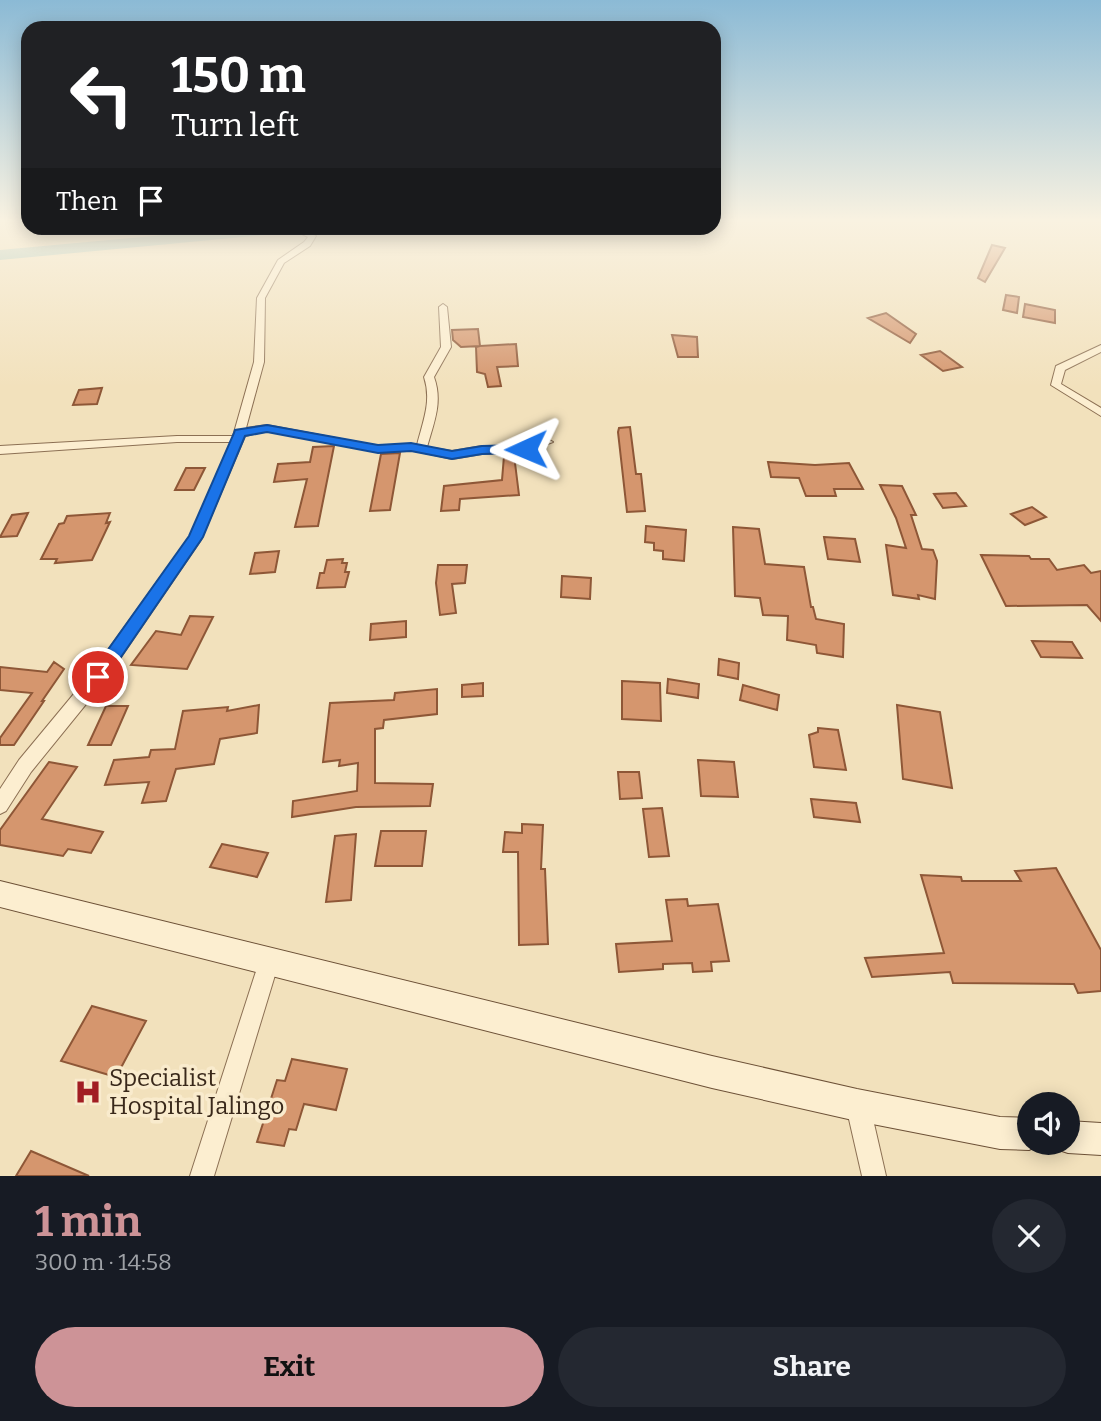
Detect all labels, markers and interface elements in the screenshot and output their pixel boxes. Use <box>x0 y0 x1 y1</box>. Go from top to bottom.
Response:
text: 150 m <box>171 46 306 105</box>
icon: left <box>56 49 147 140</box>
text: Turn left <box>171 106 299 144</box>
icon: arrive <box>132 182 170 220</box>
text: Then <box>56 186 118 217</box>
position arrow <box>489 412 563 486</box>
pin <box>68 647 128 707</box>
icon: arrive <box>79 658 117 696</box>
place label: Specialist Hospital Jalingo <box>109 1064 284 1120</box>
hospital icon: Specialist Hospital Jalingo <box>73 1077 103 1107</box>
map controls <box>1017 1092 1080 1155</box>
button: sound <box>1017 1092 1080 1155</box>
text: 1 min <box>35 1197 141 1247</box>
button: close <box>992 1199 1066 1273</box>
text: 300 m · 14:58 <box>35 1248 172 1276</box>
button: Exit <box>35 1327 544 1407</box>
button: Share <box>558 1327 1066 1407</box>

